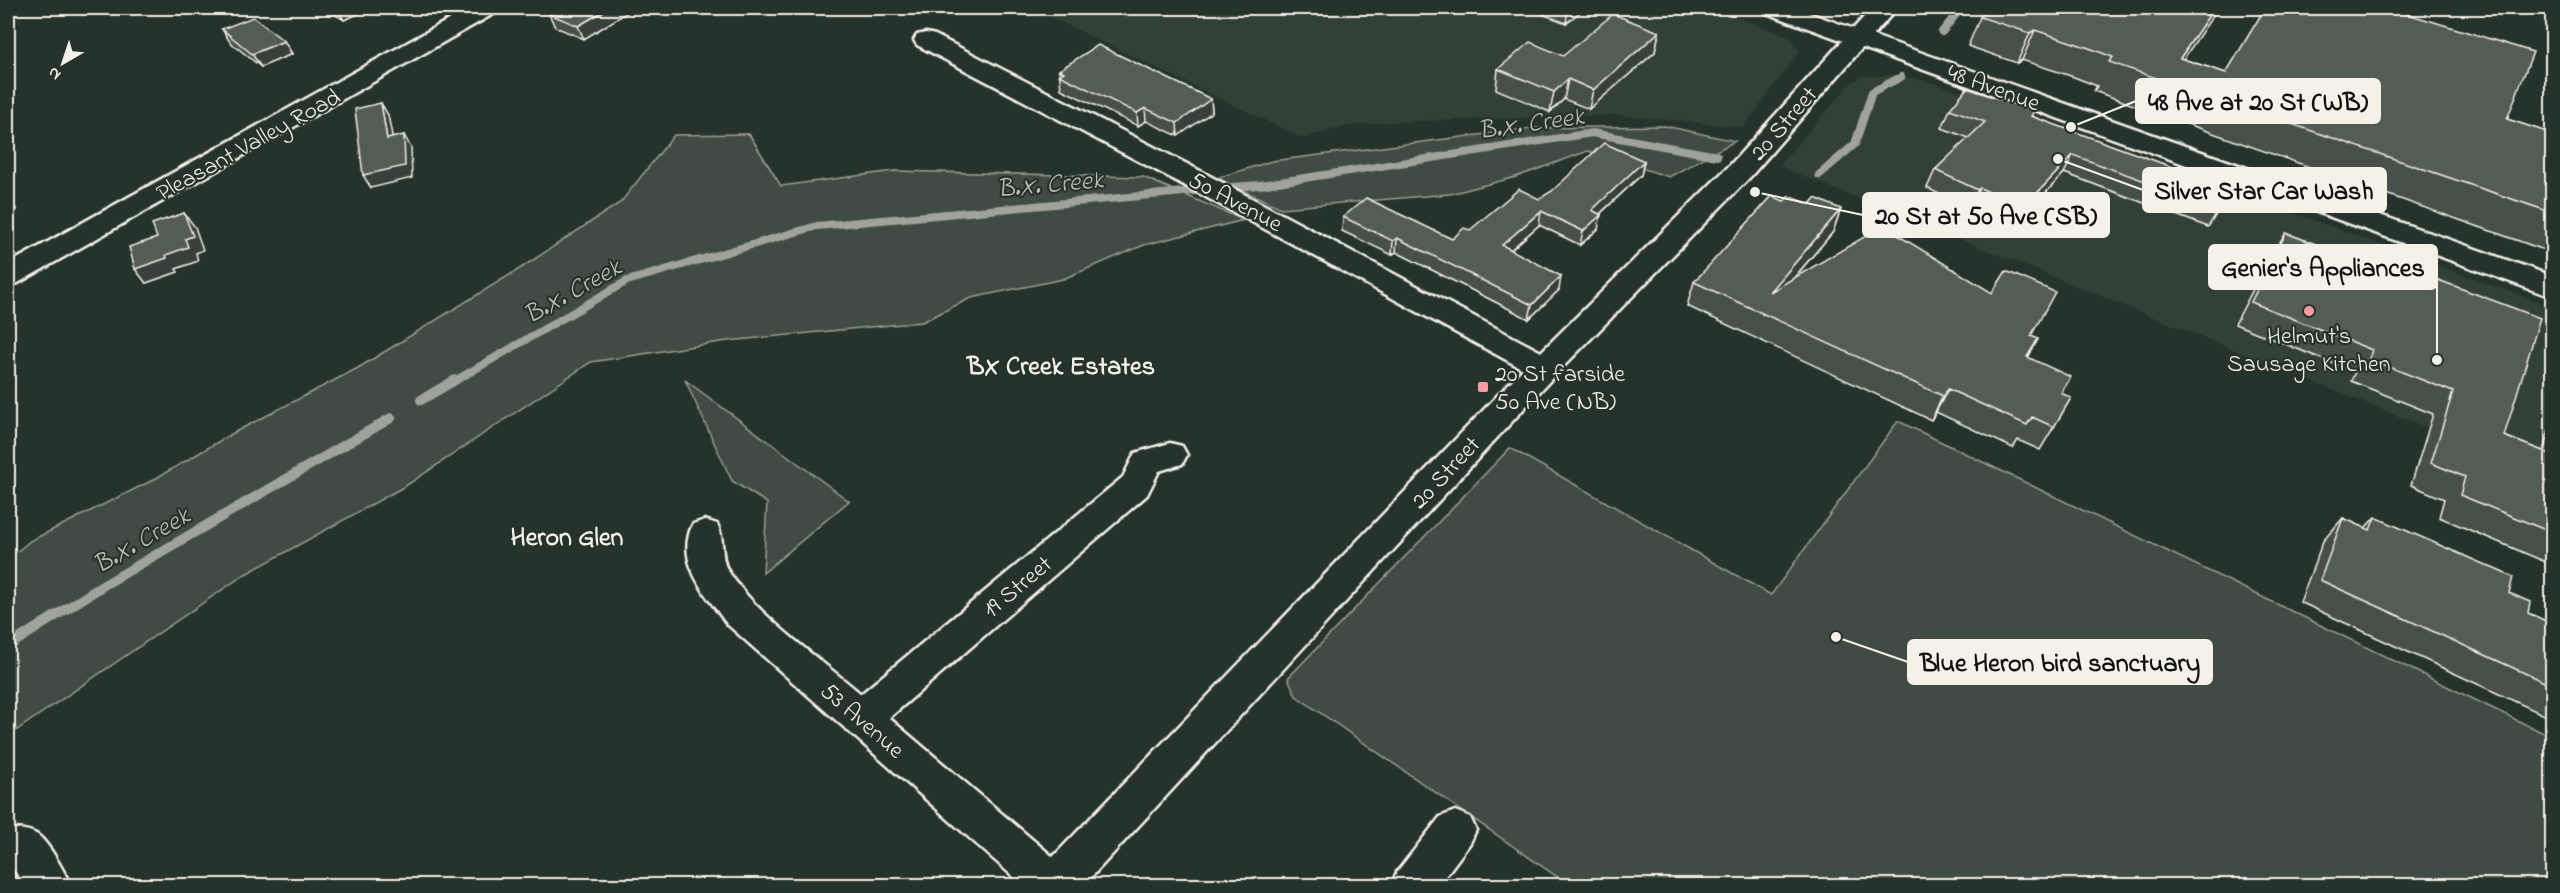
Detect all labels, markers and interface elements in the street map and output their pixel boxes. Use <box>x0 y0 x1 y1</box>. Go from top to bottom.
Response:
north arrow <box>33 33 93 93</box>
street label: 48 Avenue <box>1942 56 2045 122</box>
text: N <box>43 60 67 86</box>
callout: 48 Ave at 20 St (WB) <box>2136 79 2380 123</box>
street label: 20 Street <box>1743 80 1827 170</box>
street label: Pleasant Valley Road <box>151 81 349 212</box>
text: 48 Ave at 20 St (WB) <box>2148 85 2368 123</box>
water label: B.X. Creek <box>1476 99 1588 151</box>
water label: B.X. Creek <box>996 162 1107 210</box>
street label: 50 Avenue <box>1182 164 1288 243</box>
callout: Silver Star Car Wash <box>2143 168 2386 212</box>
text: Silver Star Car Wash <box>2154 174 2374 212</box>
callout: 20 St at 50 Ave (SB) <box>1863 193 2109 237</box>
text: 20 St at 50 Ave (SB) <box>1874 199 2098 237</box>
callout: Genier's Appliances <box>2209 245 2437 289</box>
water label: B.X. Creek <box>518 249 631 335</box>
text: Genier's Appliances <box>2221 251 2425 289</box>
marker: Helmut's Sausage Kitchen <box>2302 304 2316 318</box>
place label: Helmut's Sausage Kitchen <box>2227 320 2391 383</box>
district label: BX Creek Estates <box>966 349 1155 387</box>
place label: 20 St farside 50 Ave (NB) <box>1495 358 1625 421</box>
marker: 20 St farside 50 Ave (NB) <box>1476 380 1490 394</box>
street label: 20 Street <box>1404 429 1490 518</box>
water label: B.X. Creek <box>87 498 200 585</box>
district label: Heron Glen <box>511 520 624 558</box>
street label: 19 Street <box>976 548 1061 627</box>
callout: Blue Heron bird sanctuary <box>1908 640 2212 684</box>
text: Blue Heron bird sanctuary <box>1919 646 2200 684</box>
street label: 53 Avenue <box>812 675 911 769</box>

